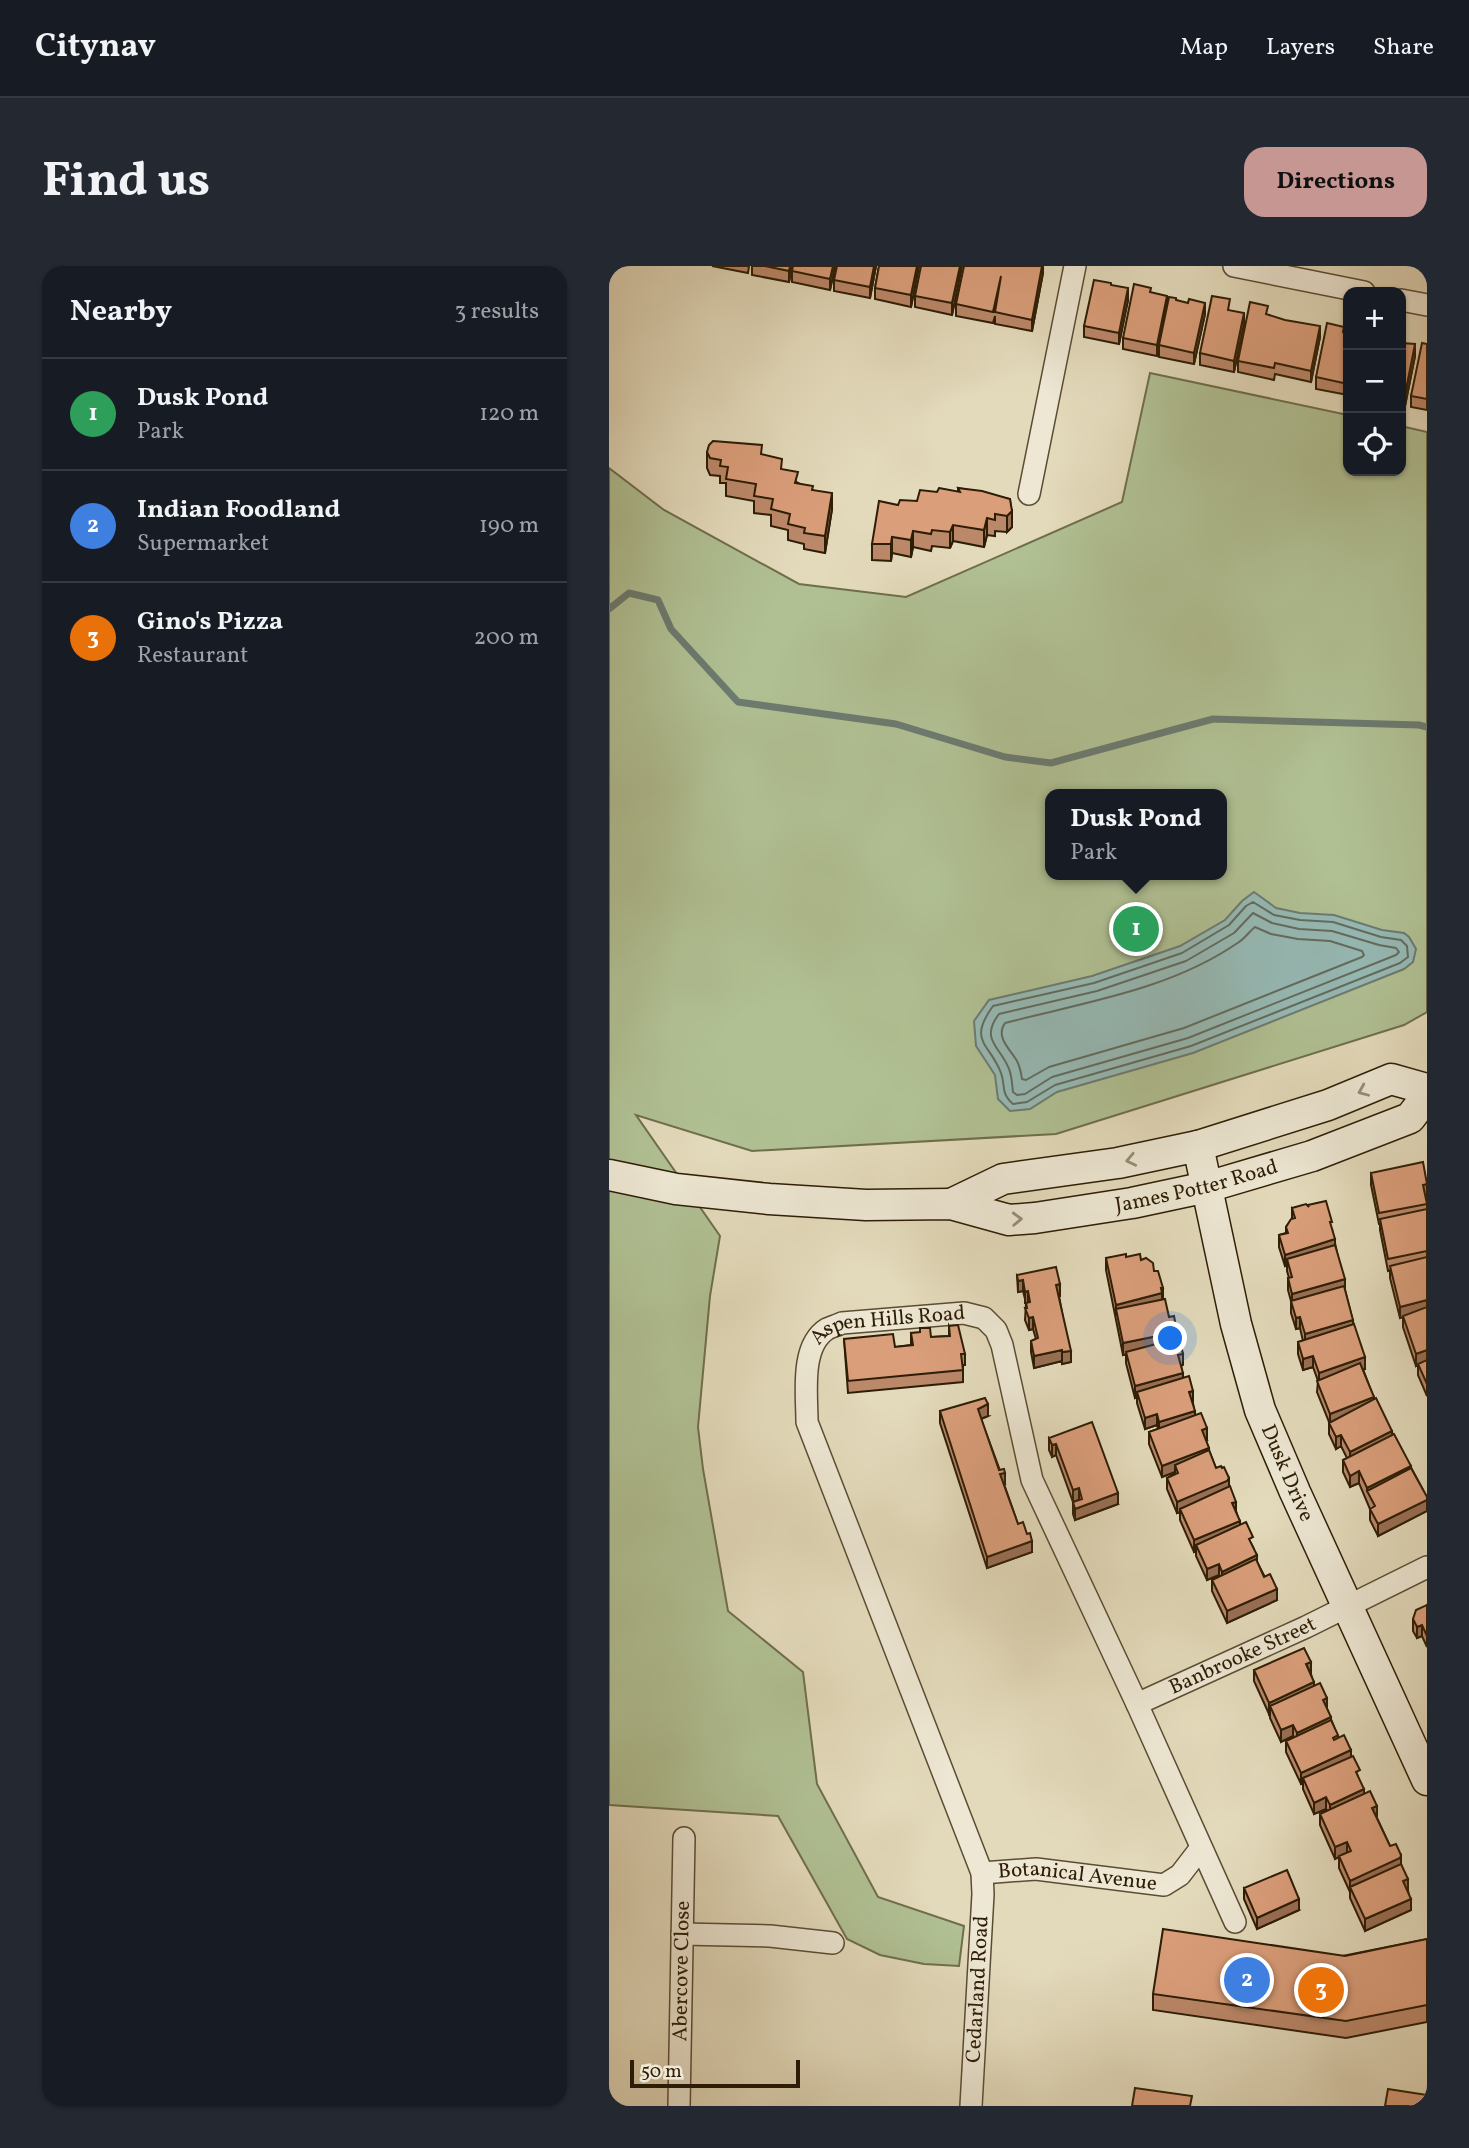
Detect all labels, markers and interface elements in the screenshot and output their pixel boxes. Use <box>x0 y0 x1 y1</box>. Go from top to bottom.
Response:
text: Citynav <box>35 25 156 71</box>
text: Map <box>1180 31 1228 65</box>
text: Layers <box>1266 31 1335 65</box>
text: Share <box>1373 31 1434 65</box>
button: Directions <box>1244 147 1427 217</box>
text: Find us <box>42 148 210 217</box>
map controls <box>1343 287 1406 476</box>
button: + <box>1343 287 1406 350</box>
text: Nearby <box>70 291 172 333</box>
text: 3 results <box>454 296 539 328</box>
button: − <box>1343 350 1406 413</box>
text: Dusk Pond <box>137 380 268 416</box>
text: 1 <box>88 398 98 430</box>
text: 120 m <box>479 398 539 430</box>
button: locate <box>1343 413 1406 476</box>
text: Park <box>137 416 184 448</box>
text: Indian Foodland <box>137 492 340 528</box>
text: 2 <box>87 510 99 542</box>
text: 190 m <box>479 510 539 542</box>
text: Supermarket <box>137 528 269 560</box>
text: Gino's Pizza <box>137 604 283 640</box>
text: 3 <box>87 622 99 654</box>
text: 200 m <box>474 622 539 654</box>
text: Restaurant <box>137 640 248 672</box>
popup <box>1045 789 1227 880</box>
text: Dusk Pond <box>1070 801 1202 837</box>
text: Park <box>1070 837 1117 869</box>
pin: 1 <box>1113 903 1159 955</box>
one-way arrow <box>1358 1083 1370 1097</box>
street label: James Potter Road <box>1113 1152 1281 1220</box>
one-way arrow <box>1125 1152 1137 1167</box>
one-way arrow <box>1011 1211 1022 1226</box>
street label: Aspen Hills Road <box>803 1298 966 1351</box>
your location <box>1153 1321 1187 1355</box>
street label: Dusk Drive <box>1253 1420 1321 1526</box>
street label: Banbrooke Street <box>1164 1610 1321 1702</box>
street label: Botanical Avenue <box>997 1854 1159 1899</box>
street label: Abercove Close <box>666 1900 697 2042</box>
street label: Cedarland Road <box>959 1915 996 2064</box>
pin: 2 <box>1224 1954 1270 2006</box>
pin: 3 <box>1298 1964 1344 2016</box>
scale bar <box>630 2057 800 2089</box>
text: 50 m <box>641 2059 682 2085</box>

